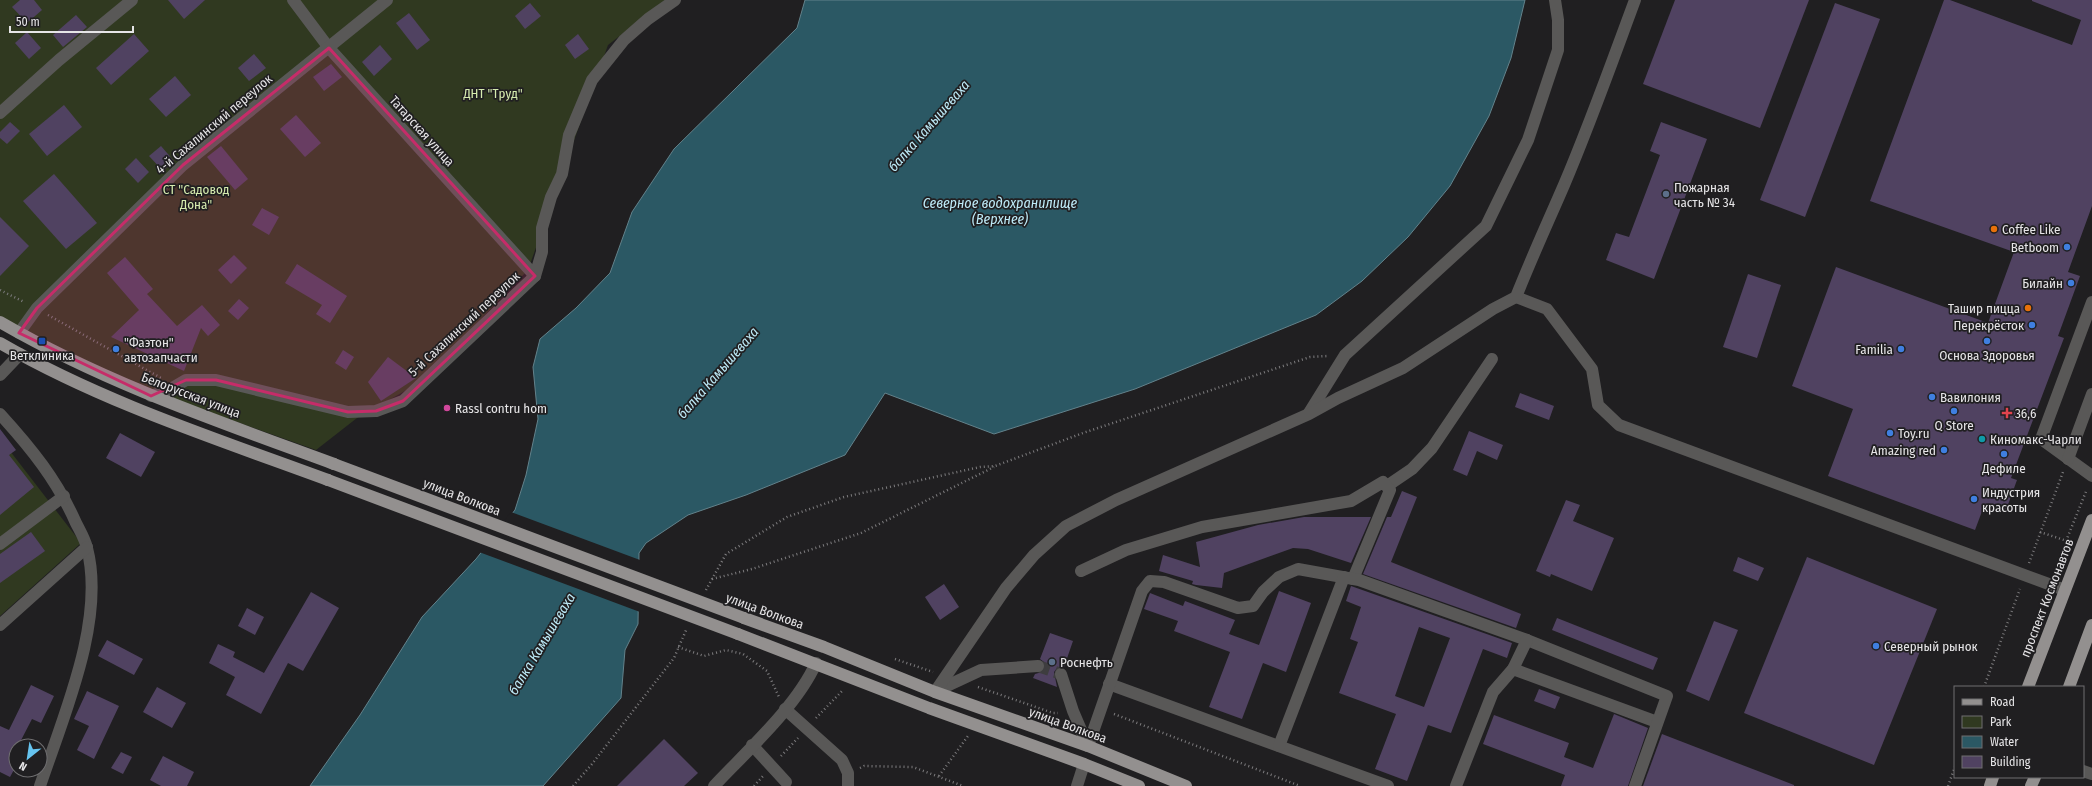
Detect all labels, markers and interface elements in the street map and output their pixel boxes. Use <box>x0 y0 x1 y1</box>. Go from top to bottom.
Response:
scale bar <box>10 8 133 34</box>
text: 50 m <box>16 15 40 29</box>
street label: 4-й Сахалинский переулок <box>153 71 275 177</box>
water label: балка Камышеваха <box>885 77 973 175</box>
park label: ДНТ "Труд" <box>462 86 523 101</box>
street label: Татарская улица <box>386 93 458 169</box>
place label: Пожарная часть № 34 <box>1674 180 1735 210</box>
park label: СТ "Садовод Дона" <box>163 182 230 212</box>
marker: Пожарная часть № 34 <box>1661 189 1671 199</box>
water label: Северное водохранилище (Верхнее) <box>923 195 1078 228</box>
place label: Coffee Like <box>2002 222 2060 237</box>
marker: Coffee Like <box>1989 224 1999 234</box>
place label: Betboom <box>2011 240 2059 255</box>
marker: Betboom <box>2062 242 2072 252</box>
street label: 5-й Сахалинский переулок <box>405 269 523 379</box>
place label: Билайн <box>2022 276 2063 291</box>
marker: Билайн <box>2066 278 2076 288</box>
place label: Ташир пицца <box>1948 301 2020 316</box>
marker: Ташир пицца <box>2023 303 2033 313</box>
place label: Перекрёсток <box>1954 318 2024 333</box>
marker: Перекрёсток <box>2027 320 2037 330</box>
water label: балка Камышеваха <box>674 324 762 422</box>
place label: "Фаэтон" автозапчасти <box>124 335 198 365</box>
marker: Ветклиника <box>37 336 47 346</box>
marker: Основа Здоровья <box>1982 336 1992 346</box>
place label: Familia <box>1855 342 1893 357</box>
marker: "Фаэтон" автозапчасти <box>111 344 121 354</box>
marker: Familia <box>1896 344 1906 354</box>
place label: Ветклиника <box>10 348 74 363</box>
place label: Основа Здоровья <box>1939 348 2035 363</box>
street label: Белорусская улица <box>140 369 242 421</box>
place label: Вавилония <box>1940 390 2001 405</box>
marker: Вавилония <box>1927 392 1937 402</box>
place label: Rassl contru hom <box>455 401 547 416</box>
marker: Rassl contru hom <box>442 403 452 413</box>
marker: Q Store <box>1949 406 1959 416</box>
place label: 36,6 <box>2015 406 2036 421</box>
marker: 36,6 <box>2002 408 2012 418</box>
place label: Q Store <box>1934 418 1974 433</box>
place label: Toy.ru <box>1898 426 1929 441</box>
marker: Toy.ru <box>1885 428 1895 438</box>
place label: Киномакс-Чарли <box>1990 432 2082 447</box>
marker: Киномакс-Чарли <box>1977 434 1987 444</box>
place label: Amazing red <box>1871 443 1936 458</box>
marker: Amazing red <box>1939 445 1949 455</box>
marker: Дефиле <box>1999 449 2009 459</box>
place label: Дефиле <box>1981 461 2026 476</box>
street label: улица Волкова <box>421 475 503 519</box>
place label: Индустрия красоты <box>1982 485 2040 515</box>
marker: Индустрия красоты <box>1969 494 1979 504</box>
street label: проспект Космонавтов <box>2017 537 2077 659</box>
water label: балка Камышеваха <box>505 590 579 698</box>
street label: улица Волкова <box>724 590 806 632</box>
place label: Северный рынок <box>1884 639 1978 654</box>
marker: Северный рынок <box>1871 641 1881 651</box>
place label: Роснефть <box>1060 655 1113 670</box>
marker: Роснефть <box>1047 657 1057 667</box>
legend <box>1954 686 2084 778</box>
text: Road <box>1990 695 2015 709</box>
street label: улица Волкова <box>1027 704 1109 746</box>
text: Park <box>1990 715 2012 729</box>
text: Water <box>1990 735 2019 749</box>
north arrow <box>8 738 48 778</box>
text: Building <box>1990 755 2031 769</box>
text: N <box>17 759 29 774</box>

